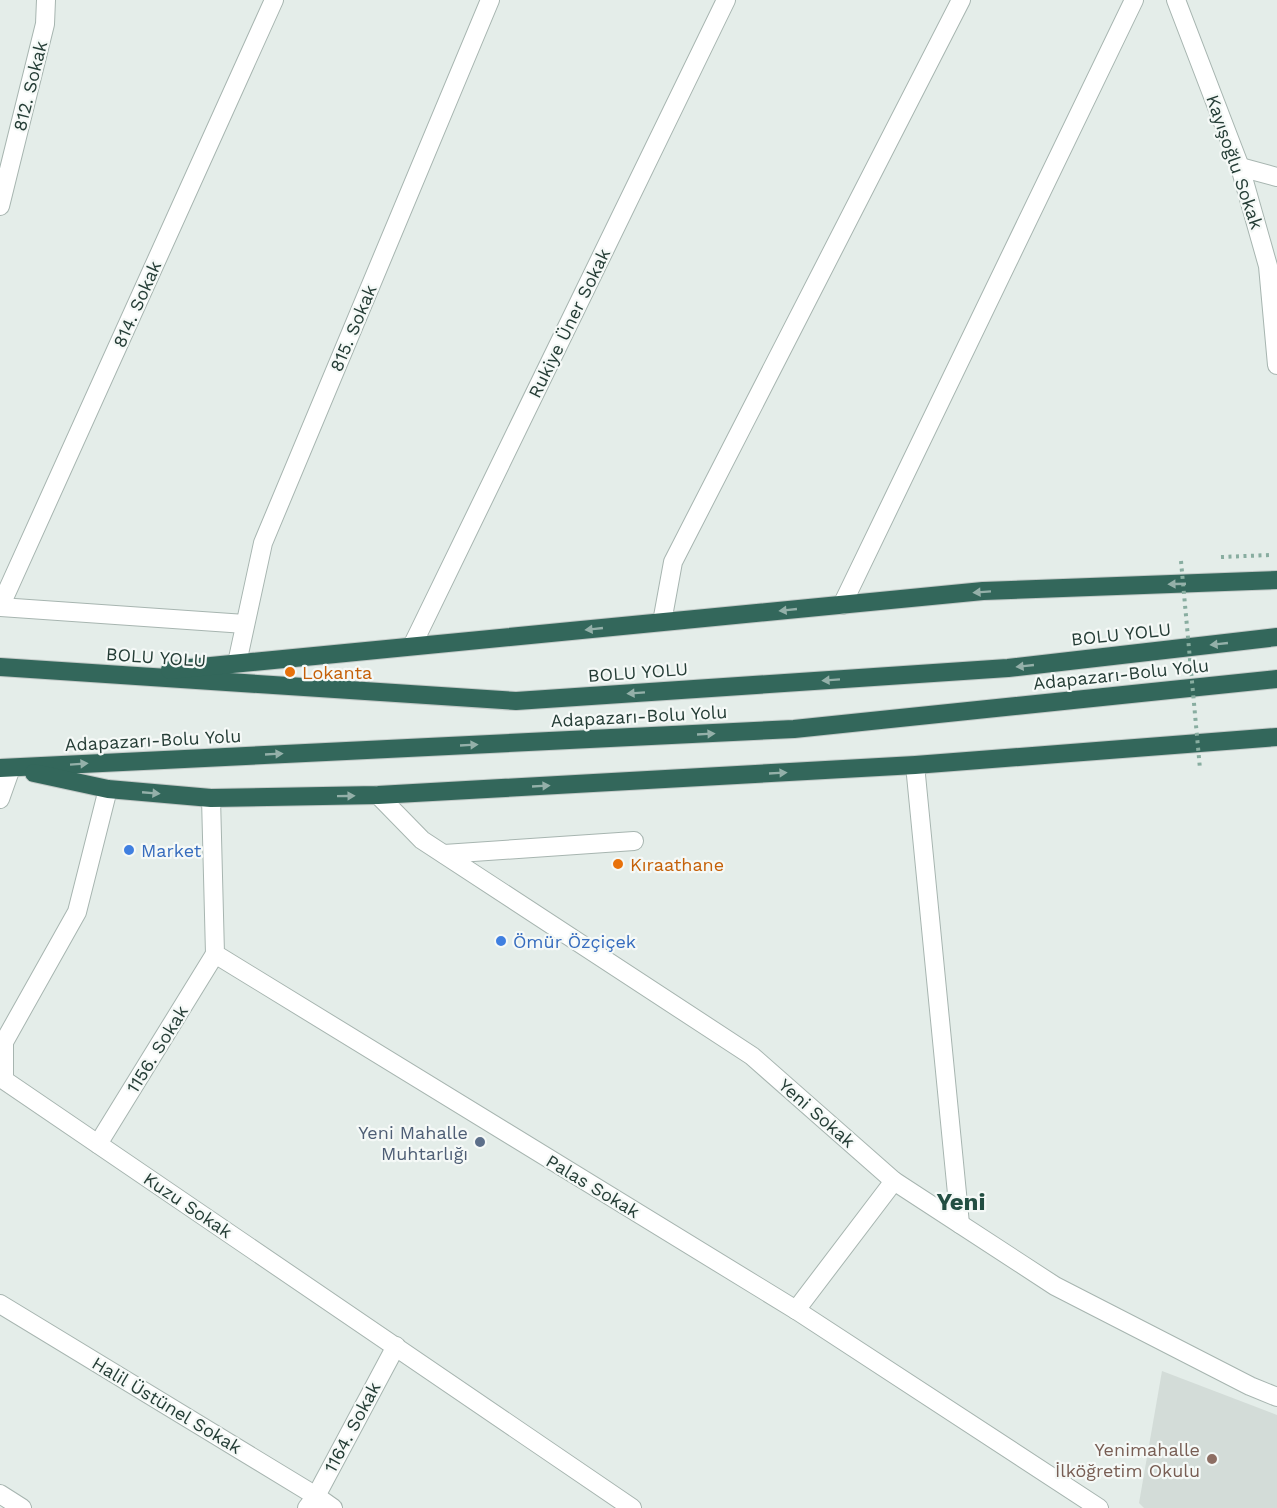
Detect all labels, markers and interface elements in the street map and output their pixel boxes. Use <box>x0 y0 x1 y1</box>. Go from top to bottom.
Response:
street label: 812. Sokak <box>9 39 51 133</box>
street label: Kayışoğlu Sokak <box>1202 92 1268 232</box>
street label: Rukiye Üner Sokak <box>524 245 614 401</box>
street label: 814. Sokak <box>109 257 165 351</box>
street label: 815. Sokak <box>325 281 381 375</box>
one-way arrow <box>1167 579 1186 588</box>
one-way arrow <box>972 587 991 596</box>
one-way arrow <box>778 605 797 615</box>
street label: BOLU YOLU <box>1070 618 1172 650</box>
one-way arrow <box>584 624 603 634</box>
one-way arrow <box>1209 639 1228 649</box>
street label: BOLU YOLU <box>105 643 207 671</box>
street label: Adapazarı-Bolu Yolu <box>1032 654 1210 694</box>
street label: BOLU YOLU <box>587 658 689 686</box>
one-way arrow <box>1016 661 1035 671</box>
place label: Lokanta <box>302 662 372 683</box>
marker: Lokanta <box>283 665 297 679</box>
one-way arrow <box>821 675 840 685</box>
one-way arrow <box>627 688 646 698</box>
street label: Adapazarı-Bolu Yolu <box>550 701 728 731</box>
street label: Adapazarı-Bolu Yolu <box>64 725 242 755</box>
one-way arrow <box>696 729 715 738</box>
one-way arrow <box>459 741 478 750</box>
one-way arrow <box>265 750 284 759</box>
one-way arrow <box>70 760 89 769</box>
one-way arrow <box>768 768 787 777</box>
one-way arrow <box>531 781 550 791</box>
one-way arrow <box>142 788 161 798</box>
one-way arrow <box>337 791 356 801</box>
place label: Market <box>141 840 202 861</box>
marker: Market <box>122 843 136 857</box>
place label: Kıraathane <box>630 854 724 875</box>
marker: Kıraathane <box>611 857 625 871</box>
place label: Ömür Özçiçek <box>513 931 636 952</box>
marker: Ömür Özçiçek <box>494 934 508 948</box>
street label: 1156. Sokak <box>122 1001 192 1097</box>
street label: Yeni Sokak <box>775 1074 859 1152</box>
place label: Yeni Mahalle Muhtarlığı <box>358 1122 468 1164</box>
marker: Yeni Mahalle Muhtarlığı <box>473 1135 487 1149</box>
street label: Palas Sokak <box>542 1150 644 1222</box>
street label: Kuzu Sokak <box>140 1168 236 1242</box>
district label: Yeni <box>937 1188 985 1216</box>
street label: Halil Üstünel Sokak <box>88 1352 246 1458</box>
street label: 1164. Sokak <box>319 1378 385 1476</box>
place label: Yenimahalle İlköğretim Okulu <box>1055 1439 1200 1481</box>
marker: Yenimahalle İlköğretim Okulu <box>1205 1452 1219 1466</box>

